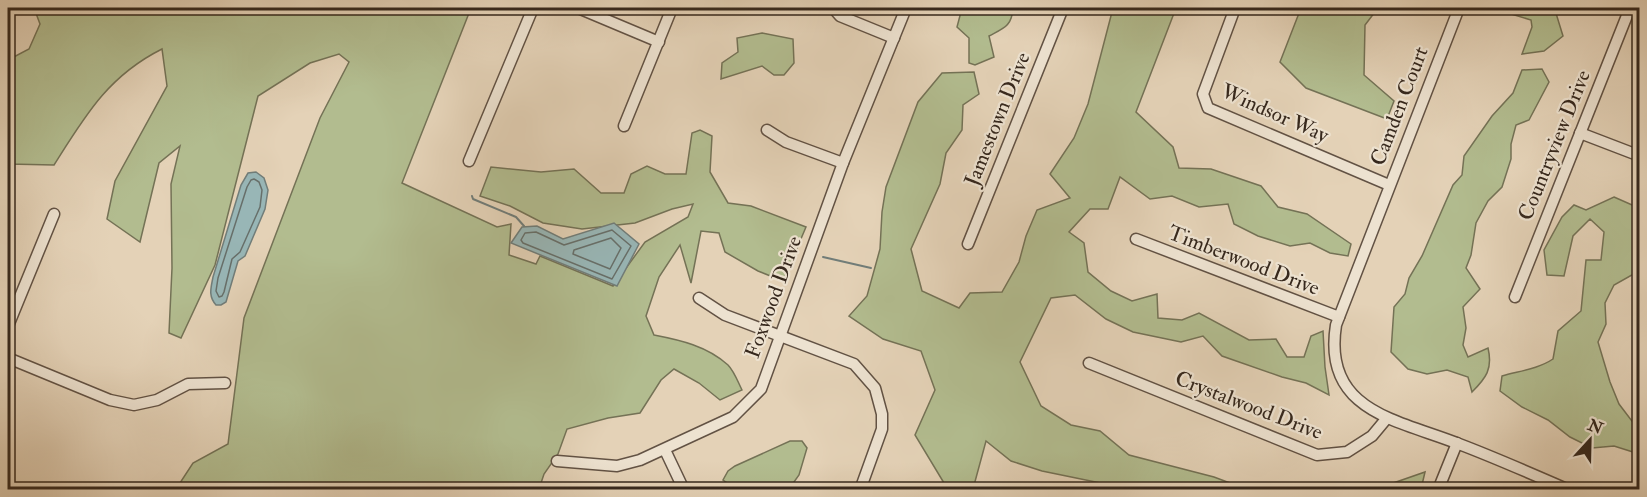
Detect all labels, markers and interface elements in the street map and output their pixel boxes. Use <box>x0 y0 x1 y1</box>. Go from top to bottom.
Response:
street label: Camden Court <box>1364 43 1435 170</box>
street label: Jamestown Drive <box>958 48 1037 191</box>
street label: Countryview Drive <box>1512 66 1597 224</box>
street label: Windsor Way <box>1216 77 1333 149</box>
street label: Timberwood Drive <box>1164 219 1324 302</box>
street label: Foxwood Drive <box>739 232 808 362</box>
street label: Crystalwood Drive <box>1171 365 1327 446</box>
north arrow <box>1560 410 1620 470</box>
text: N <box>1584 415 1606 439</box>

